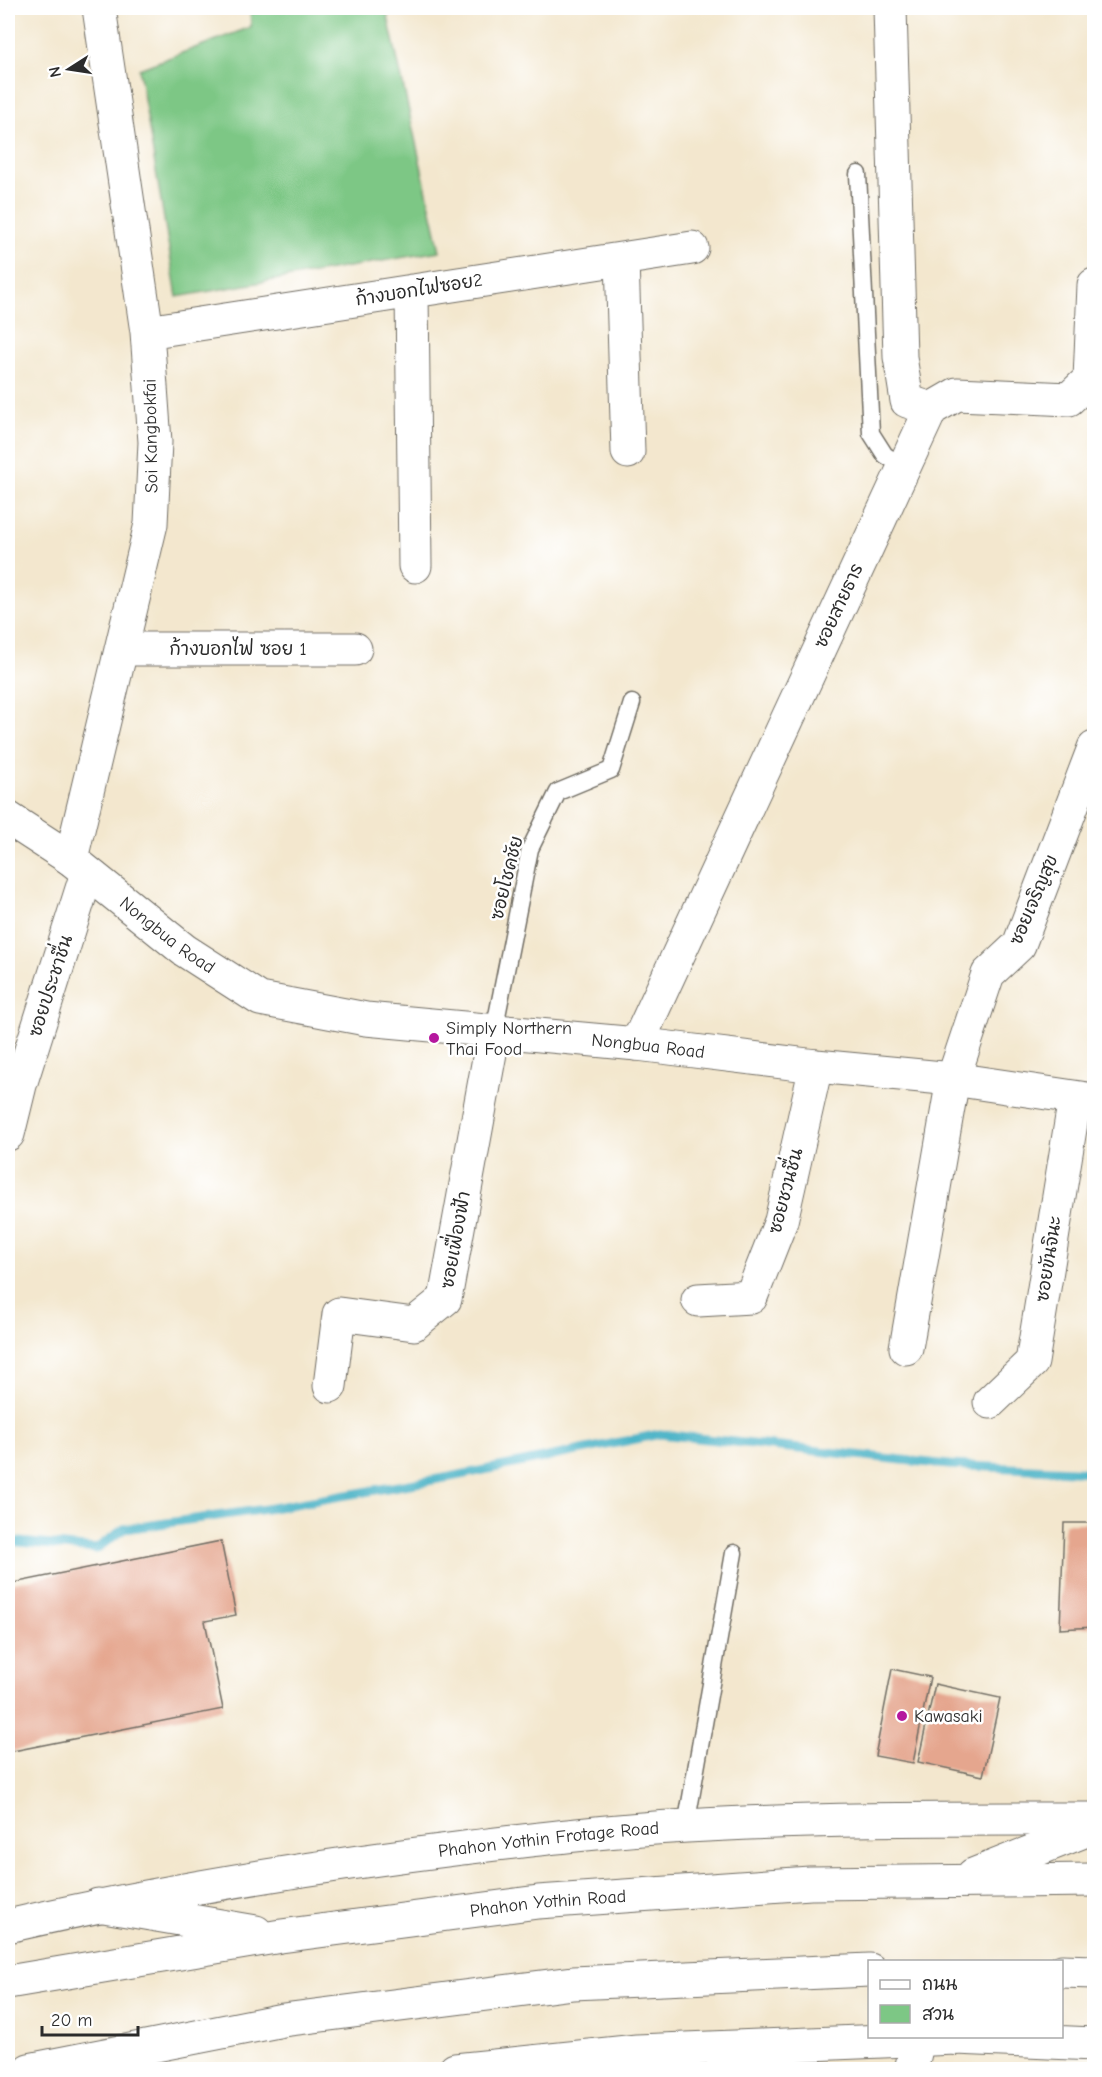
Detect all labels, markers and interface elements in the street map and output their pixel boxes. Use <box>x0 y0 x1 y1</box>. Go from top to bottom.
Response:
north arrow <box>39 39 99 99</box>
text: N <box>45 65 65 79</box>
street label: ก้างบอกไฟซอย2 <box>354 267 484 310</box>
street label: Soi Kangbokfai <box>140 379 162 493</box>
street label: ซอยสายธาร <box>810 560 868 652</box>
street label: ก้างบอกไฟ ซอย 1 <box>169 636 307 660</box>
street label: ซอยโชคชัย <box>484 833 528 922</box>
street label: ซอยเจริญสุข <box>1005 851 1065 949</box>
street label: Nongbua Road <box>116 892 219 978</box>
street label: ซอยประชาชื่น <box>17 930 77 1039</box>
place label: Simply Northern Thai Food <box>446 1018 572 1060</box>
street label: Nongbua Road <box>591 1029 706 1063</box>
marker: Simply Northern Thai Food <box>427 1031 441 1045</box>
street label: ซอยชวนชื่น <box>757 1144 808 1236</box>
street label: ซอยเฟื่องฟ้า <box>429 1188 475 1290</box>
street label: ซอยขันจินะ <box>1031 1214 1066 1303</box>
place label: Kawasaki <box>914 1706 983 1727</box>
marker: Kawasaki <box>895 1709 909 1723</box>
street label: Phahon Yothin Frotage Road <box>437 1817 660 1862</box>
street label: Phahon Yothin Road <box>469 1885 627 1921</box>
legend <box>868 1960 1063 2038</box>
text: ถนน <box>922 1974 957 1995</box>
scale bar <box>42 1999 138 2037</box>
text: สวน <box>922 2004 954 2025</box>
text: 20 m <box>51 2010 92 2031</box>

